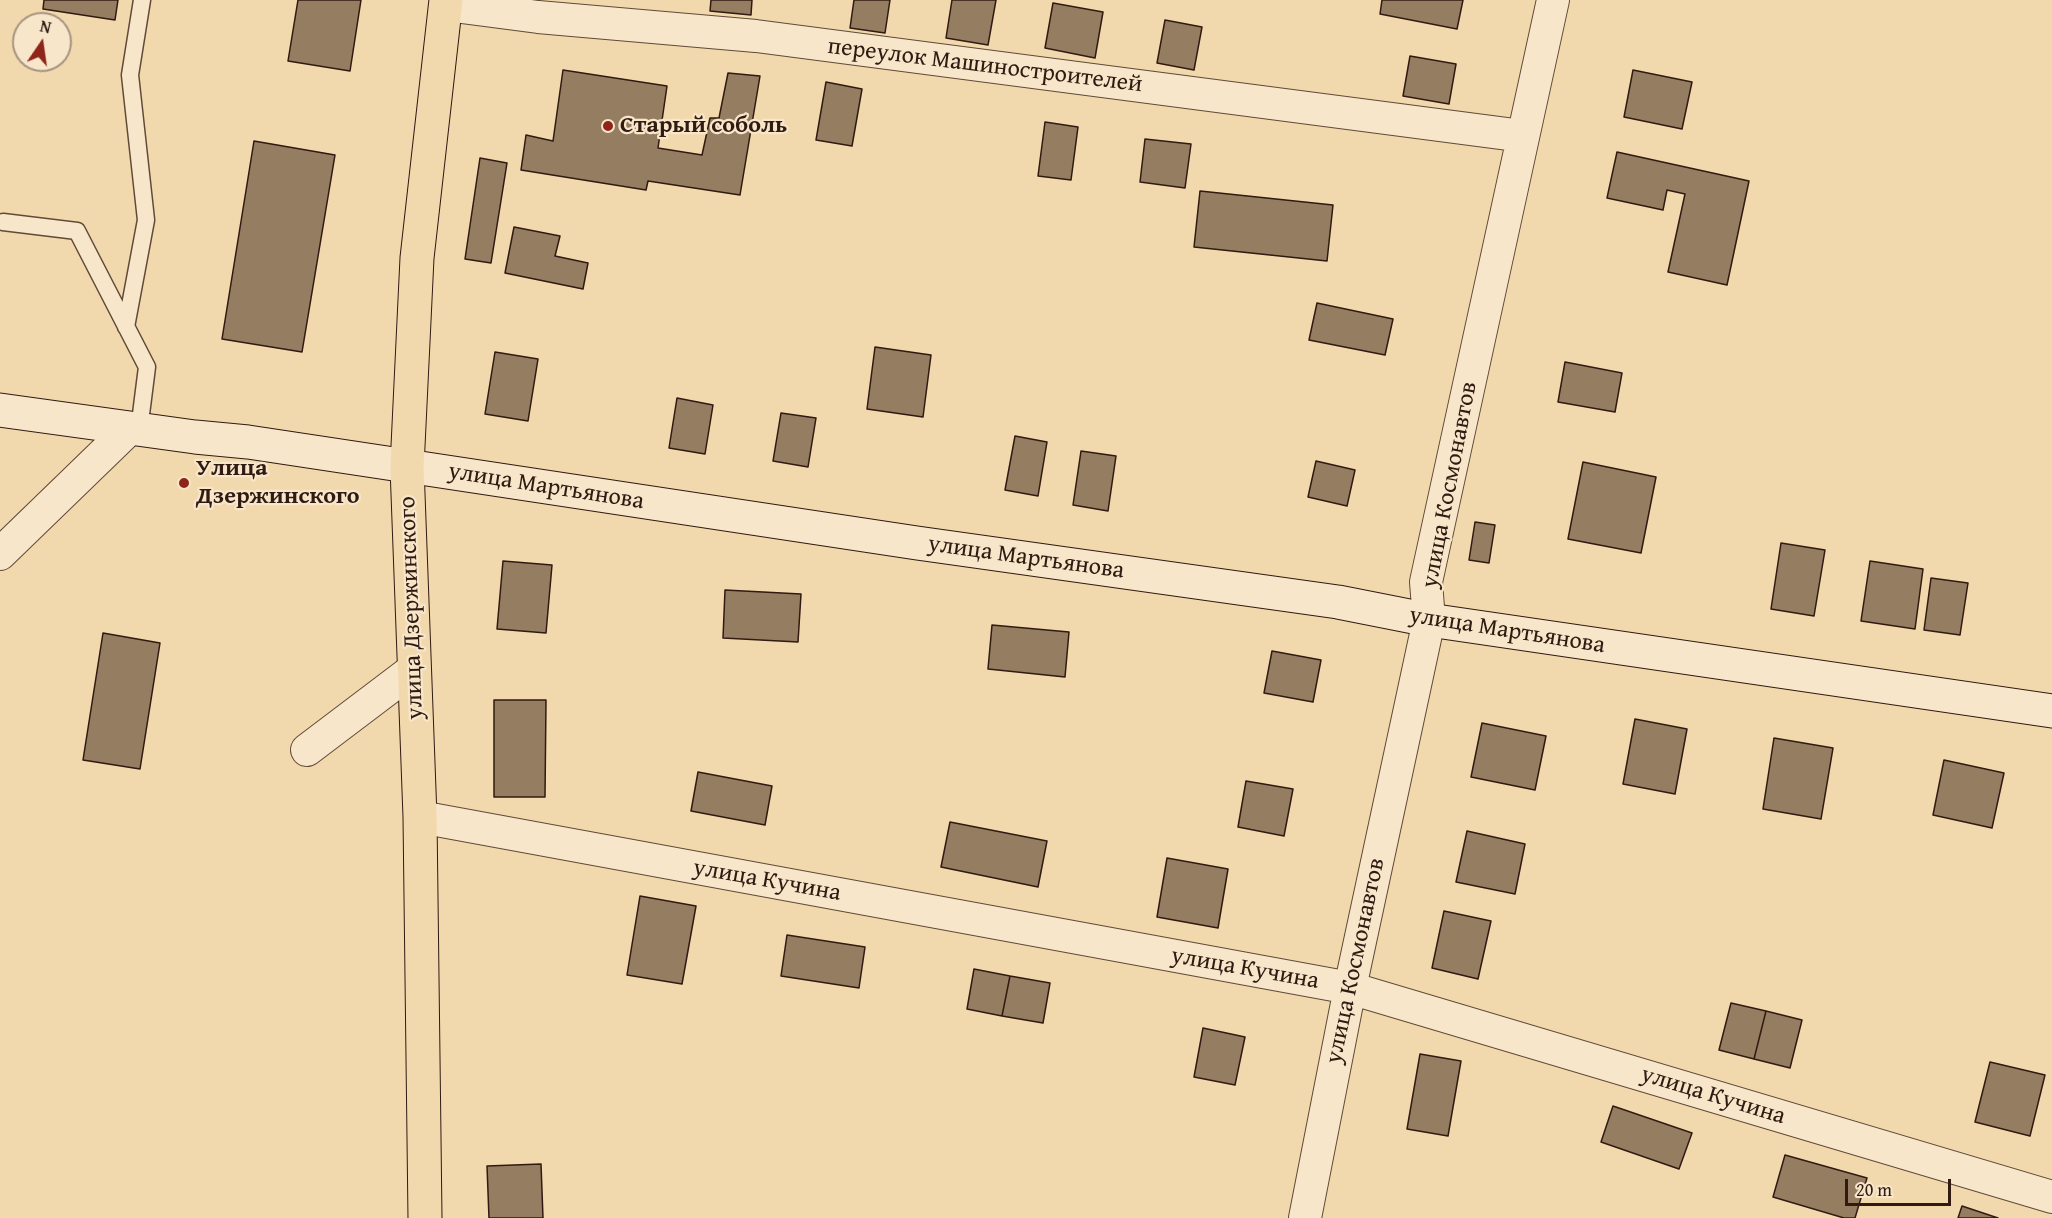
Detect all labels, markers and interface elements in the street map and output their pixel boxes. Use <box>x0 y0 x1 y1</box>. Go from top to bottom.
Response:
north arrow <box>12 12 72 72</box>
text: N <box>38 14 54 39</box>
street label: переулок Машиностроителей <box>826 32 1144 100</box>
place label: Старый соболь <box>620 112 787 140</box>
marker: Старый соболь <box>601 119 615 133</box>
street label: улица Космонавтов <box>1416 379 1484 591</box>
place label: Улица Дзержинского <box>196 455 360 511</box>
street label: улица Мартьянова <box>446 457 646 517</box>
marker: Улица Дзержинского <box>177 476 191 490</box>
street label: улица Дзержинского <box>394 496 430 720</box>
street label: улица Мартьянова <box>926 530 1126 586</box>
street label: улица Мартьянова <box>1407 601 1607 661</box>
street label: улица Кучина <box>691 854 843 908</box>
street label: улица Космонавтов <box>1320 855 1392 1067</box>
street label: улица Кучина <box>1169 942 1321 996</box>
street label: улица Кучина <box>1637 1060 1789 1132</box>
scale bar <box>1848 1167 1954 1205</box>
text: 20 m <box>1856 1176 1892 1203</box>

